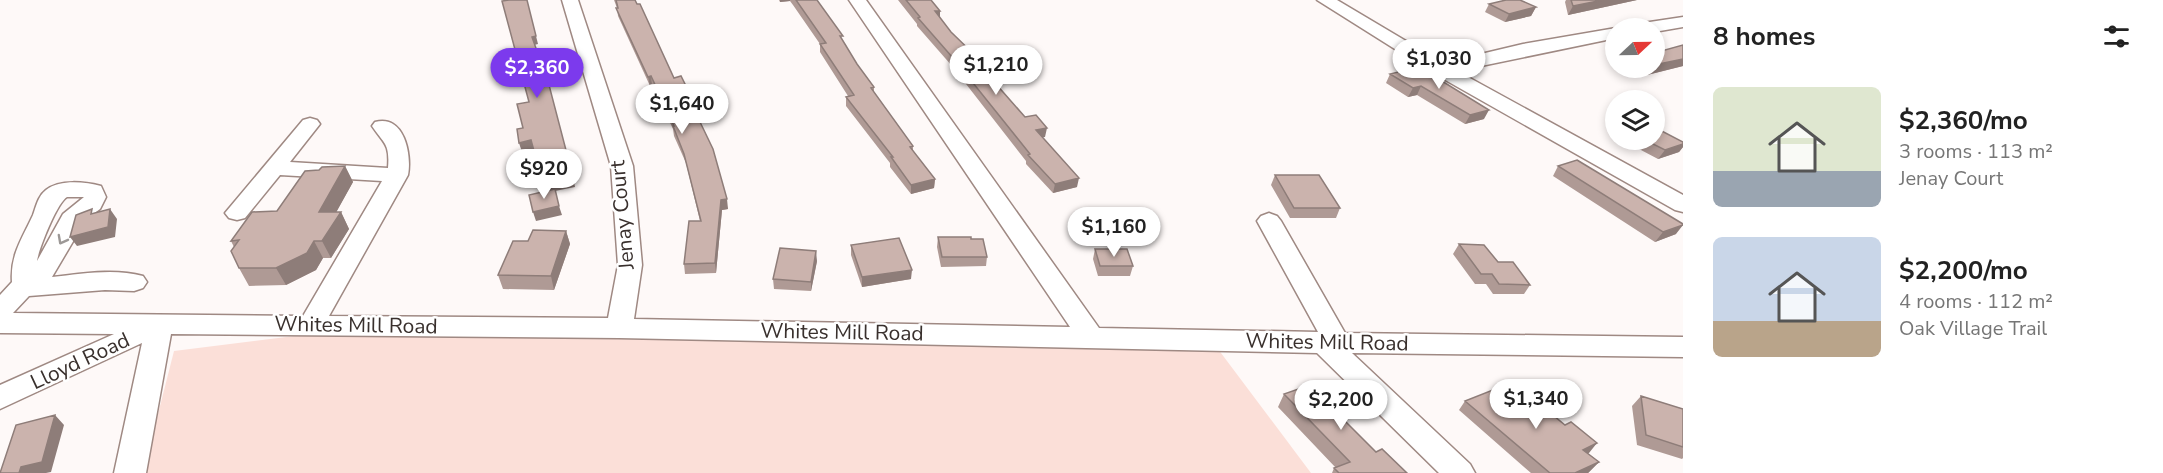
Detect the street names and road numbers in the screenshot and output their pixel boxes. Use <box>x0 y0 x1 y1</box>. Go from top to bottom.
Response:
street label: Jenay Court <box>603 159 641 272</box>
street label: Whites Mill Road <box>274 310 438 340</box>
street label: Whites Mill Road <box>760 317 924 347</box>
street label: Lloyd Road <box>26 326 134 396</box>
street label: Whites Mill Road <box>1245 327 1409 357</box>

